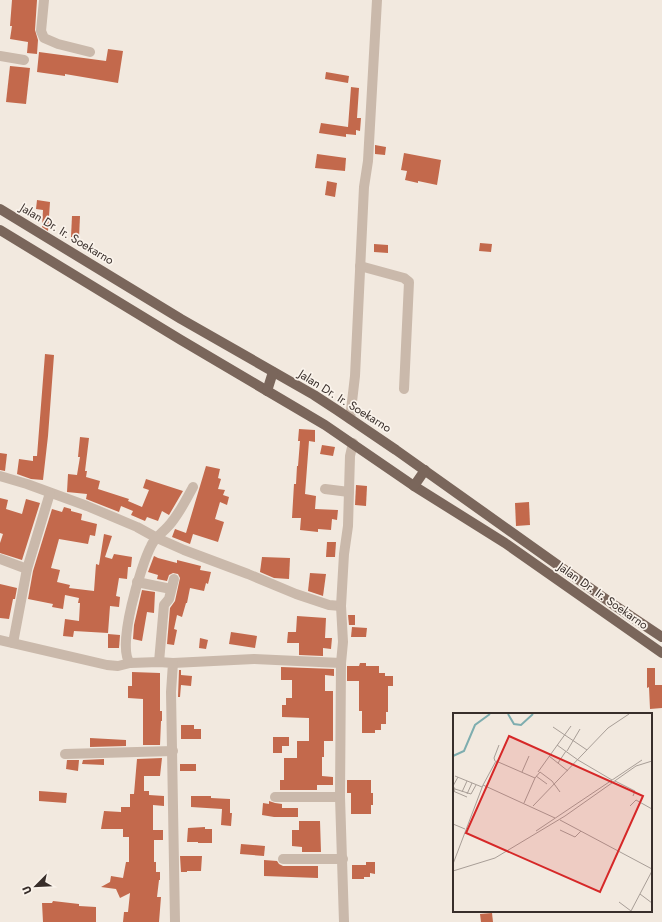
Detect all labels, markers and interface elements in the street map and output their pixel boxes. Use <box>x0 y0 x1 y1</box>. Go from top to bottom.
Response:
street label: Jalan Dr. Ir. Soekarno <box>15 198 118 269</box>
street label: Jalan Dr. Ir. Soekarno <box>293 364 395 437</box>
street label: Jalan Dr. Ir. Soekarno <box>552 557 652 634</box>
inset map <box>453 713 652 912</box>
north arrow <box>16 866 56 906</box>
text: U <box>18 883 36 897</box>

